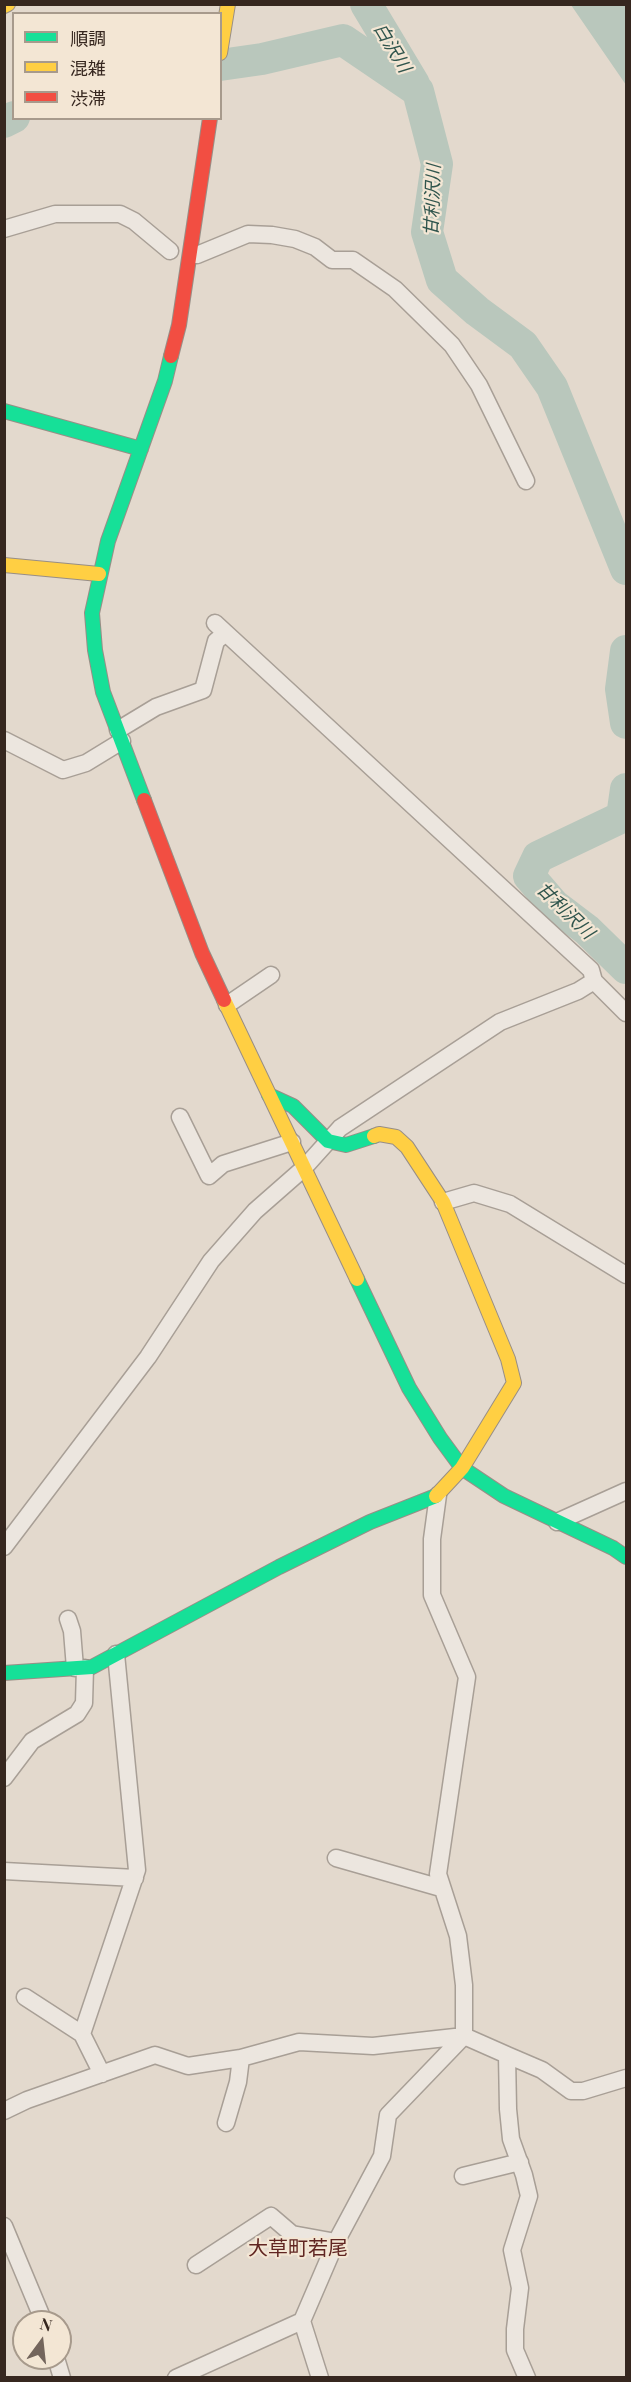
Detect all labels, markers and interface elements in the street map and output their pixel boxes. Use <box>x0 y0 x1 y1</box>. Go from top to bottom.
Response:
legend <box>12 12 222 120</box>
water label: 白沢川 <box>369 19 415 77</box>
text: 順調 <box>70 26 106 50</box>
text: 混雑 <box>70 56 106 80</box>
text: 渋滞 <box>70 86 106 110</box>
water label: 甘利沢川 <box>421 164 445 236</box>
water label: 甘利沢川 <box>532 878 598 944</box>
district label: 大草町若尾 <box>248 2237 348 2261</box>
north arrow <box>12 2310 72 2370</box>
text: N <box>38 2312 55 2336</box>

